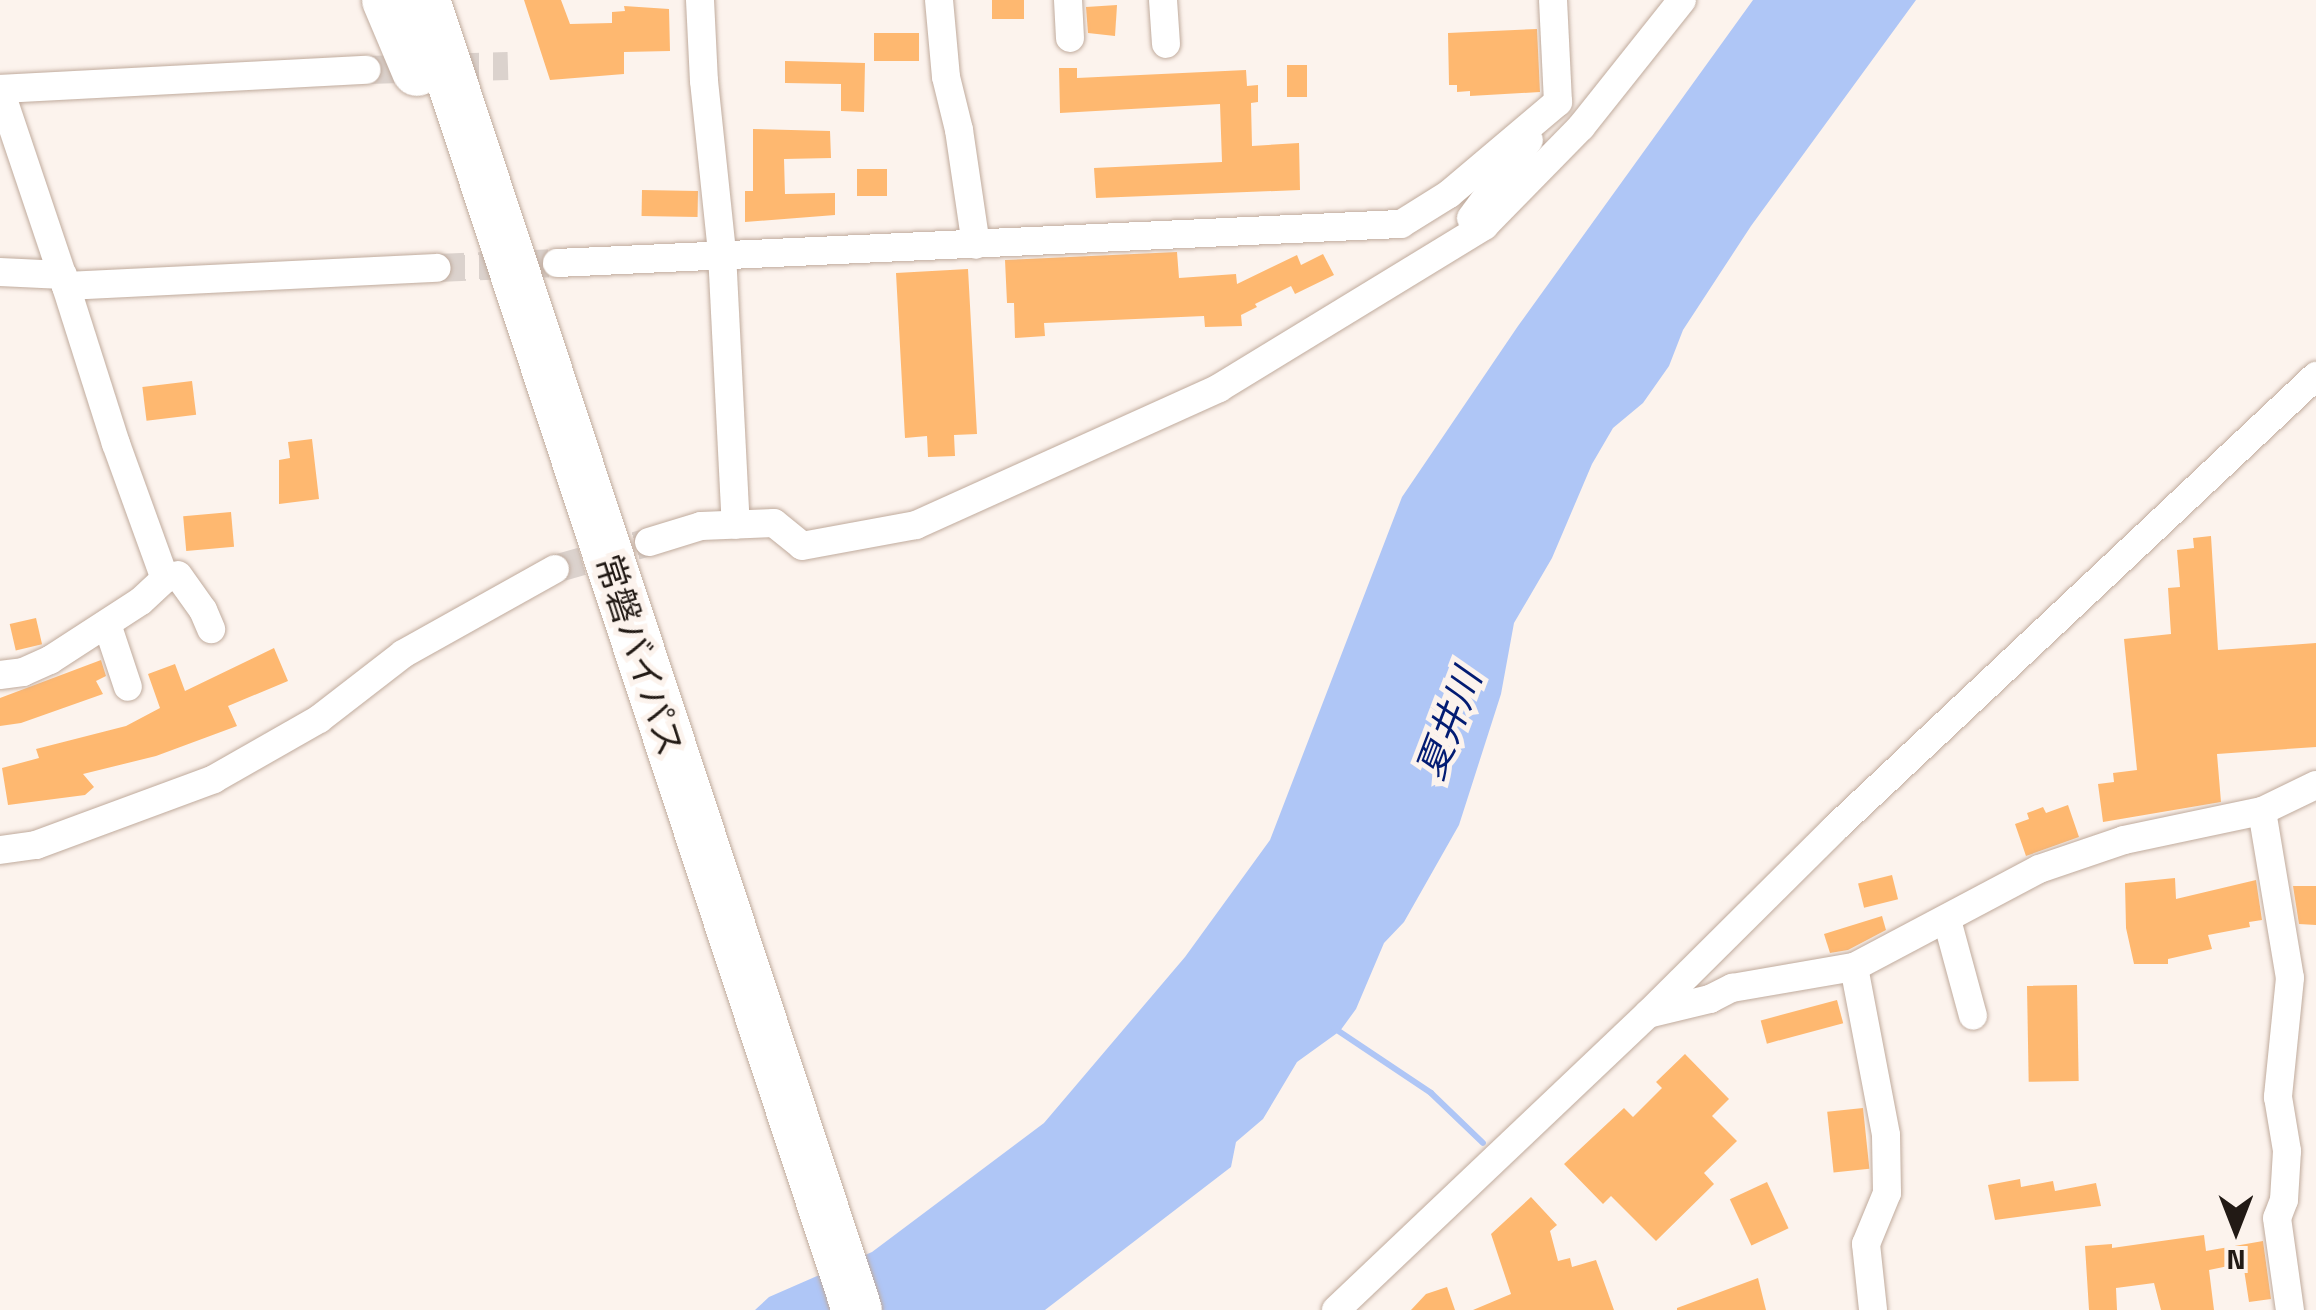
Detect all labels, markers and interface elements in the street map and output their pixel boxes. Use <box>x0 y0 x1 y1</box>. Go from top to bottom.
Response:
street label: 常磐バイパス <box>588 549 692 761</box>
water label: 夏井川 <box>1407 663 1491 785</box>
north arrow <box>2186 1180 2286 1280</box>
text: N <box>2226 1239 2246 1282</box>

